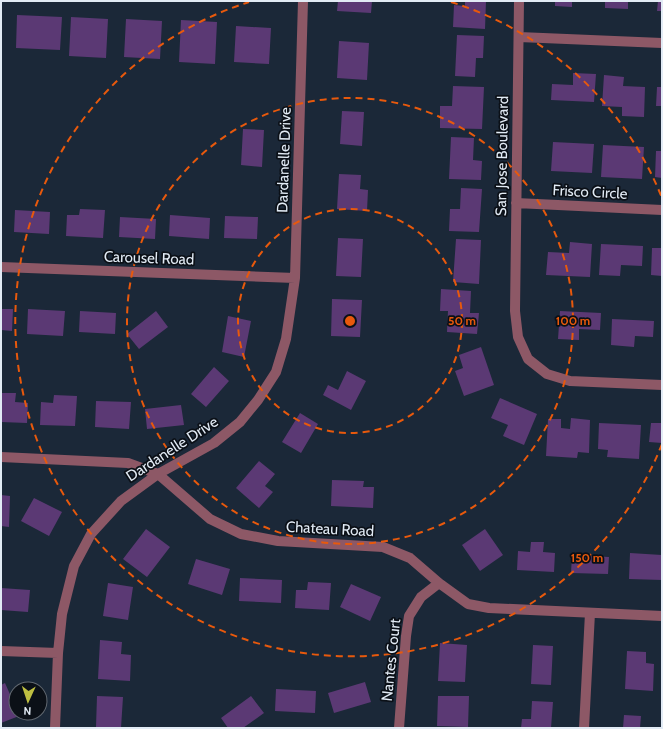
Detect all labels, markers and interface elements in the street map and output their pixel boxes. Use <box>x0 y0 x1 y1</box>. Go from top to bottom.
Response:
street label: San Jose Boulevard <box>492 96 512 216</box>
street label: Dardanelle Drive <box>273 106 295 213</box>
street label: Frisco Circle <box>552 181 628 203</box>
street label: Carousel Road <box>103 247 195 269</box>
text: 50 m <box>448 313 476 328</box>
text: 100 m <box>556 313 590 328</box>
centre of rings <box>343 314 357 328</box>
street label: Dardanelle Drive <box>123 412 222 485</box>
street label: Chateau Road <box>286 518 374 540</box>
text: 150 m <box>571 550 603 565</box>
street label: Nantes Court <box>378 618 404 702</box>
north arrow <box>8 681 48 721</box>
text: N <box>23 704 32 718</box>

